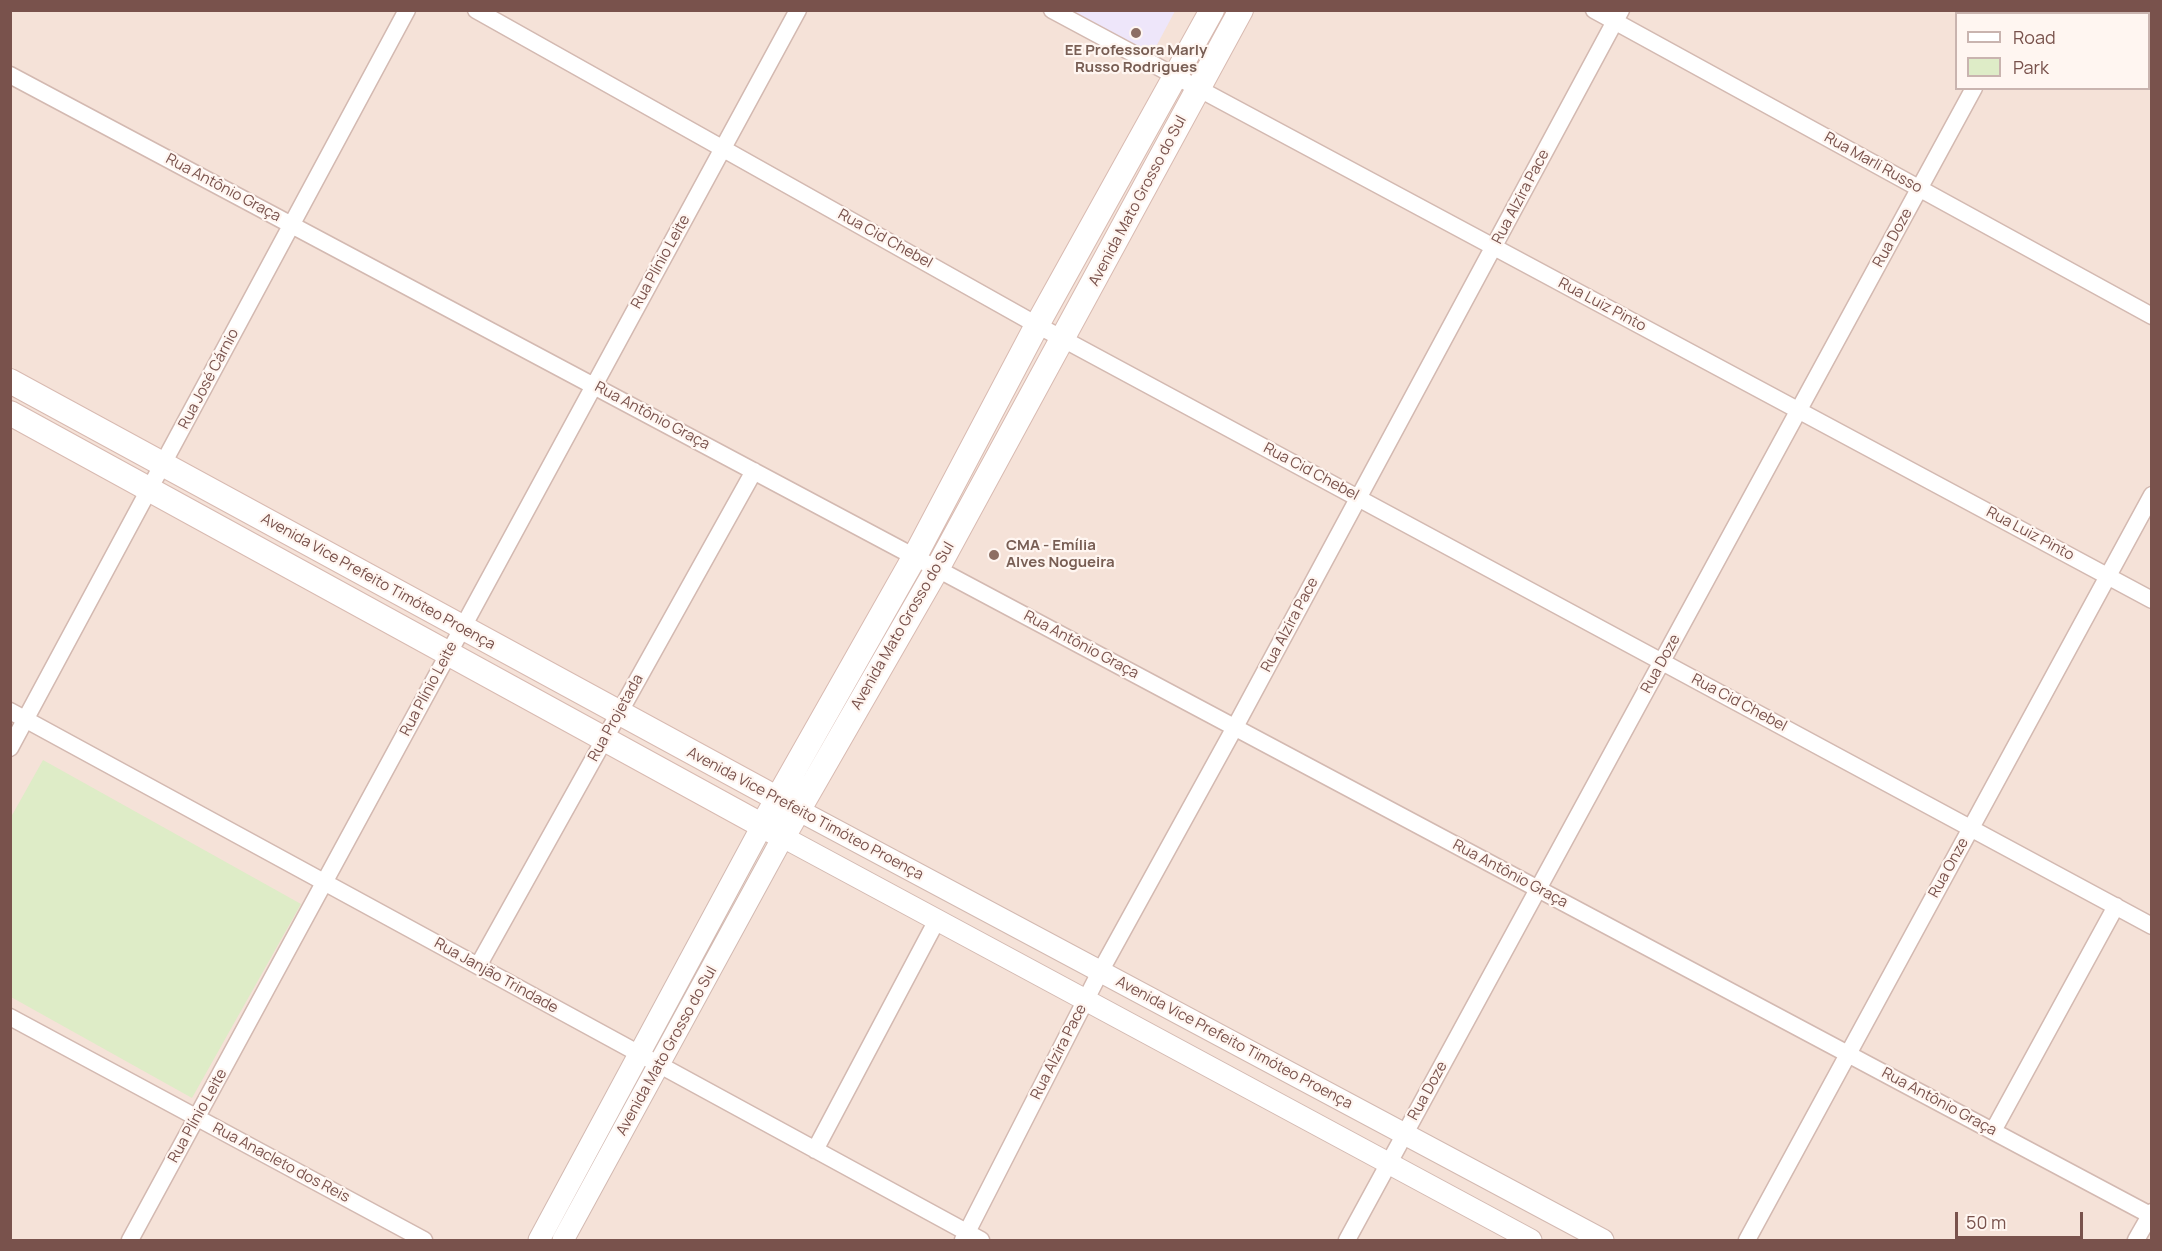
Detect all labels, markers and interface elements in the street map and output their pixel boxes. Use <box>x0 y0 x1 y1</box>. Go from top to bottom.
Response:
legend <box>1955 12 2150 90</box>
text: Road <box>2013 25 2056 49</box>
marker: EE Professora Marly Russo Rodrigues <box>1129 26 1143 40</box>
place label: EE Professora Marly Russo Rodrigues <box>1065 42 1207 77</box>
text: Park <box>2013 55 2049 79</box>
street label: Avenida Mato Grosso do Sul <box>1085 113 1191 289</box>
street label: Rua Marli Russo <box>1821 129 1925 197</box>
street label: Rua Alzira Pace <box>1489 147 1553 247</box>
street label: Rua Antônio Graça <box>162 150 284 226</box>
street label: Rua Doze <box>1870 205 1916 271</box>
street label: Rua Cid Chebel <box>835 206 935 272</box>
street label: Rua Plínio Leite <box>628 212 694 312</box>
street label: Rua Luiz Pinto <box>1555 274 1649 336</box>
street label: Rua José Cárnio <box>175 326 243 432</box>
street label: Rua Antônio Graça <box>591 378 713 454</box>
street label: Rua Cid Chebel <box>1260 439 1362 505</box>
street label: Rua Luiz Pinto <box>1983 503 2077 565</box>
street label: Avenida Vice Prefeito Timóteo Proença <box>258 510 498 654</box>
place label: CMA - Emília Alves Nogueira <box>1006 537 1115 572</box>
street label: Avenida Mato Grosso do Sul <box>848 539 958 713</box>
marker: CMA - Emília Alves Nogueira <box>987 548 1001 562</box>
street label: Rua Alzira Pace <box>1258 575 1322 675</box>
street label: Rua Antônio Graça <box>1020 607 1142 683</box>
street label: Rua Doze <box>1638 631 1684 697</box>
street label: Rua Plínio Leite <box>397 639 461 739</box>
street label: Rua Cid Chebel <box>1688 670 1790 736</box>
street label: Rua Projetada <box>585 671 647 765</box>
street label: Avenida Vice Prefeito Timóteo Proença <box>684 744 926 884</box>
street label: Rua Onze <box>1925 835 1973 901</box>
street label: Rua Antônio Graça <box>1449 836 1571 912</box>
street label: Rua Janjão Trindade <box>431 935 561 1017</box>
street label: Avenida Mato Grosso do Sul <box>613 963 721 1139</box>
street label: Avenida Vice Prefeito Timóteo Proença <box>1113 973 1355 1113</box>
street label: Rua Alzira Pace <box>1027 1001 1091 1103</box>
street label: Rua Doze <box>1405 1058 1451 1124</box>
street label: Rua Antônio Graça <box>1878 1064 2000 1140</box>
street label: Rua Plínio Leite <box>165 1066 231 1166</box>
street label: Rua Anacleto dos Reis <box>209 1119 353 1207</box>
scale bar <box>1958 1200 2086 1238</box>
text: 50 m <box>1966 1210 2006 1234</box>

